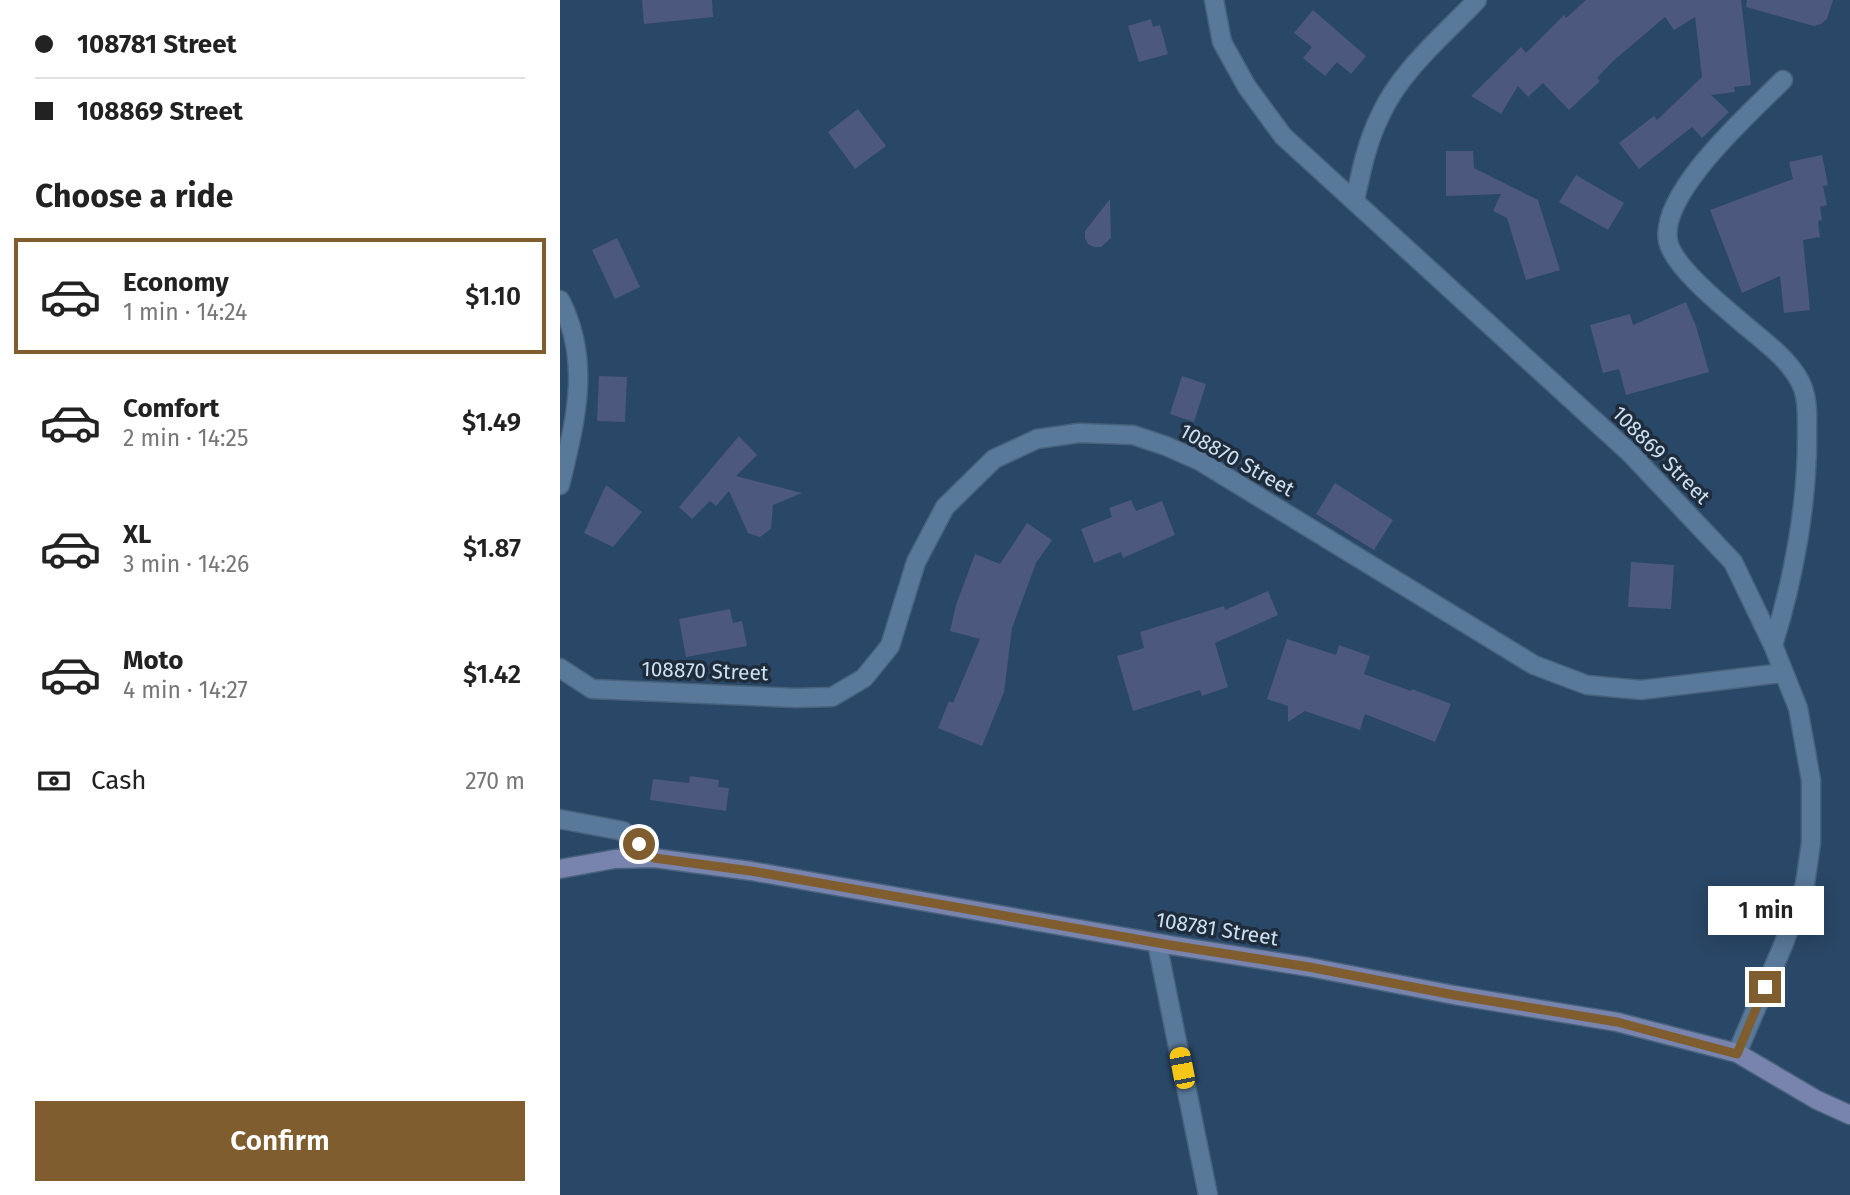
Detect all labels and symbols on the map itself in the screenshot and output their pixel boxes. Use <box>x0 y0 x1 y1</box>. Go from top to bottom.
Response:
street label: 108869 Street <box>1606 400 1716 510</box>
street label: 108870 Street <box>1175 418 1299 502</box>
street label: 108870 Street <box>641 656 769 686</box>
route start <box>623 828 655 860</box>
callout: 1 min <box>1707 886 1823 934</box>
street label: 108781 Street <box>1154 906 1280 952</box>
route end <box>1749 971 1781 1003</box>
car <box>1168 1045 1197 1091</box>

